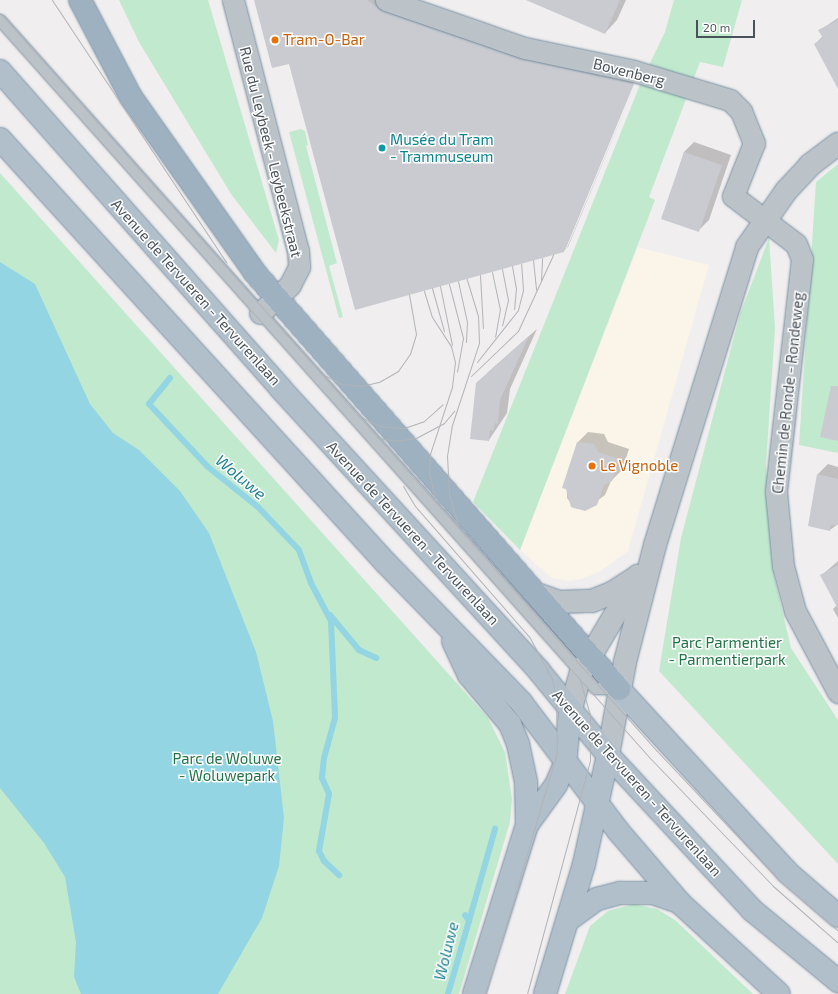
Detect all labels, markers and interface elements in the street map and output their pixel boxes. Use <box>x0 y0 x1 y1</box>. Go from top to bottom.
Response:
scale bar <box>698 12 757 38</box>
text: 20 m <box>703 20 730 34</box>
place label: Tram-O-Bar <box>283 31 365 49</box>
marker: Tram-O-Bar <box>270 35 280 45</box>
street label: Rue du Leybeek - Leybeekstraat <box>236 45 306 259</box>
street label: Bovenberg <box>591 54 667 90</box>
place label: Musée du Tram - Trammuseum <box>390 130 494 165</box>
marker: Musée du Tram - Trammuseum <box>377 143 387 153</box>
street label: Avenue de Tervueren - Tervurenlaan <box>107 195 285 389</box>
street label: Chemin de Ronde - Rondeweg <box>768 291 808 495</box>
street label: Avenue de Tervueren - Tervurenlaan <box>323 437 503 629</box>
water label: Woluwe <box>212 450 270 504</box>
place label: Le Vignoble <box>600 457 679 475</box>
marker: Le Vignoble <box>587 461 597 471</box>
park label: Parc Parmentier - Parmentierpark <box>668 633 786 668</box>
street label: Avenue de Tervueren - Tervurenlaan <box>548 686 726 880</box>
park label: Parc de Woluwe - Woluwepark <box>172 749 282 784</box>
water label: Woluwe <box>429 920 463 982</box>

